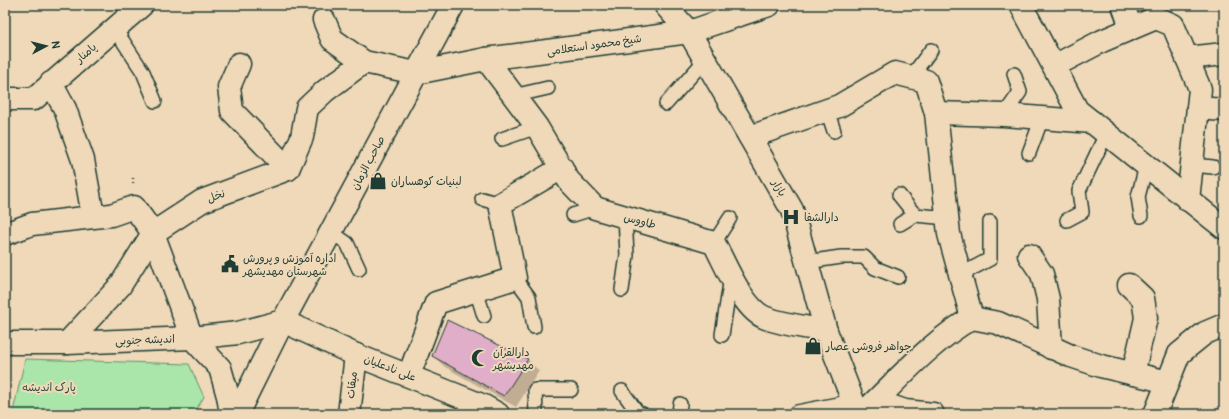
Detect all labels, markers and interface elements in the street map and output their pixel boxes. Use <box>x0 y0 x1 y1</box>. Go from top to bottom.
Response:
north arrow <box>26 26 66 66</box>
street label: شیخ محمود استعلامی <box>546 32 642 59</box>
text: N <box>49 40 62 50</box>
street label: پامنار <box>72 40 99 66</box>
street label: صاحب الزمان <box>348 134 389 193</box>
shop icon: لبنیات کوهساران <box>368 171 388 191</box>
place label: لبنیات کوهساران <box>391 175 462 189</box>
street label: بازار <box>768 176 789 199</box>
street label: نخل <box>205 187 227 205</box>
hospital icon: دارالشفا <box>781 207 801 227</box>
street label: طاووس <box>623 210 657 232</box>
place label: دارالشفا <box>804 211 839 224</box>
place label: اداره آموزش و پرورش شهرستان مهدیشهر <box>242 252 336 278</box>
public building icon: اداره آموزش و پرورش شهرستان مهدیشهر <box>220 254 240 274</box>
street label: اندیشه جنوبی <box>115 332 175 349</box>
shop icon: جواهر فروشی عصار <box>803 336 823 356</box>
place label: جواهر فروشی عصار <box>825 340 912 354</box>
place label: دارالقرآن مهدیشهر <box>492 346 534 372</box>
mosque icon: دارالقرآن مهدیشهر <box>470 348 490 368</box>
street label: علی نادعلیان <box>362 352 418 385</box>
street label: میقات <box>344 371 360 399</box>
park label: پارک اندیشه <box>22 381 76 394</box>

